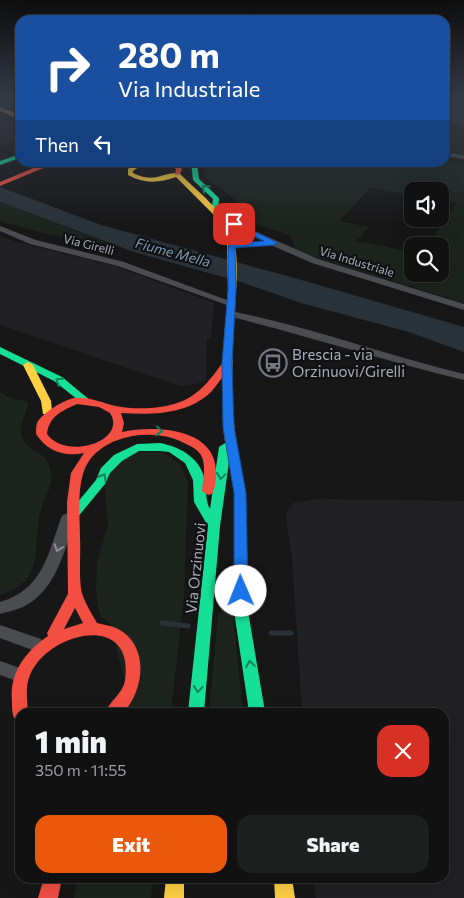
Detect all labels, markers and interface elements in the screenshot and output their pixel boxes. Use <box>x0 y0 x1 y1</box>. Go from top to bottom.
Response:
text: 280 m <box>118 32 220 75</box>
icon: right <box>35 35 100 100</box>
text: Via Industriale <box>118 75 260 102</box>
icon: left <box>89 130 117 158</box>
text: Then <box>35 133 79 156</box>
map controls <box>404 182 449 282</box>
button: sound <box>404 182 449 227</box>
one-way arrow <box>202 185 211 193</box>
pin <box>213 203 255 245</box>
icon: arrive <box>220 210 248 238</box>
street label: Via Girelli <box>62 231 116 257</box>
water label: Fiume Mella <box>134 234 212 270</box>
button: search <box>404 237 449 282</box>
street label: Via Industriale <box>318 243 396 279</box>
place label: Brescia - via Orzinuovi/Girelli <box>292 345 405 380</box>
bus stop icon: Brescia - via Orzinuovi/Girelli <box>258 348 288 378</box>
one-way arrow <box>55 377 64 387</box>
one-way arrow <box>155 425 163 436</box>
one-way arrow <box>217 471 227 480</box>
one-way arrow <box>96 473 106 482</box>
street label: Via Orzinuovi <box>181 521 209 615</box>
one-way arrow <box>53 543 63 551</box>
position arrow <box>214 564 266 616</box>
one-way arrow <box>245 660 255 669</box>
one-way arrow <box>193 686 204 694</box>
text: 1 min <box>35 722 107 759</box>
button: close <box>377 725 429 777</box>
text: 350 m · 11:55 <box>35 760 127 779</box>
button: Exit <box>35 815 227 873</box>
button: Share <box>237 815 429 873</box>

